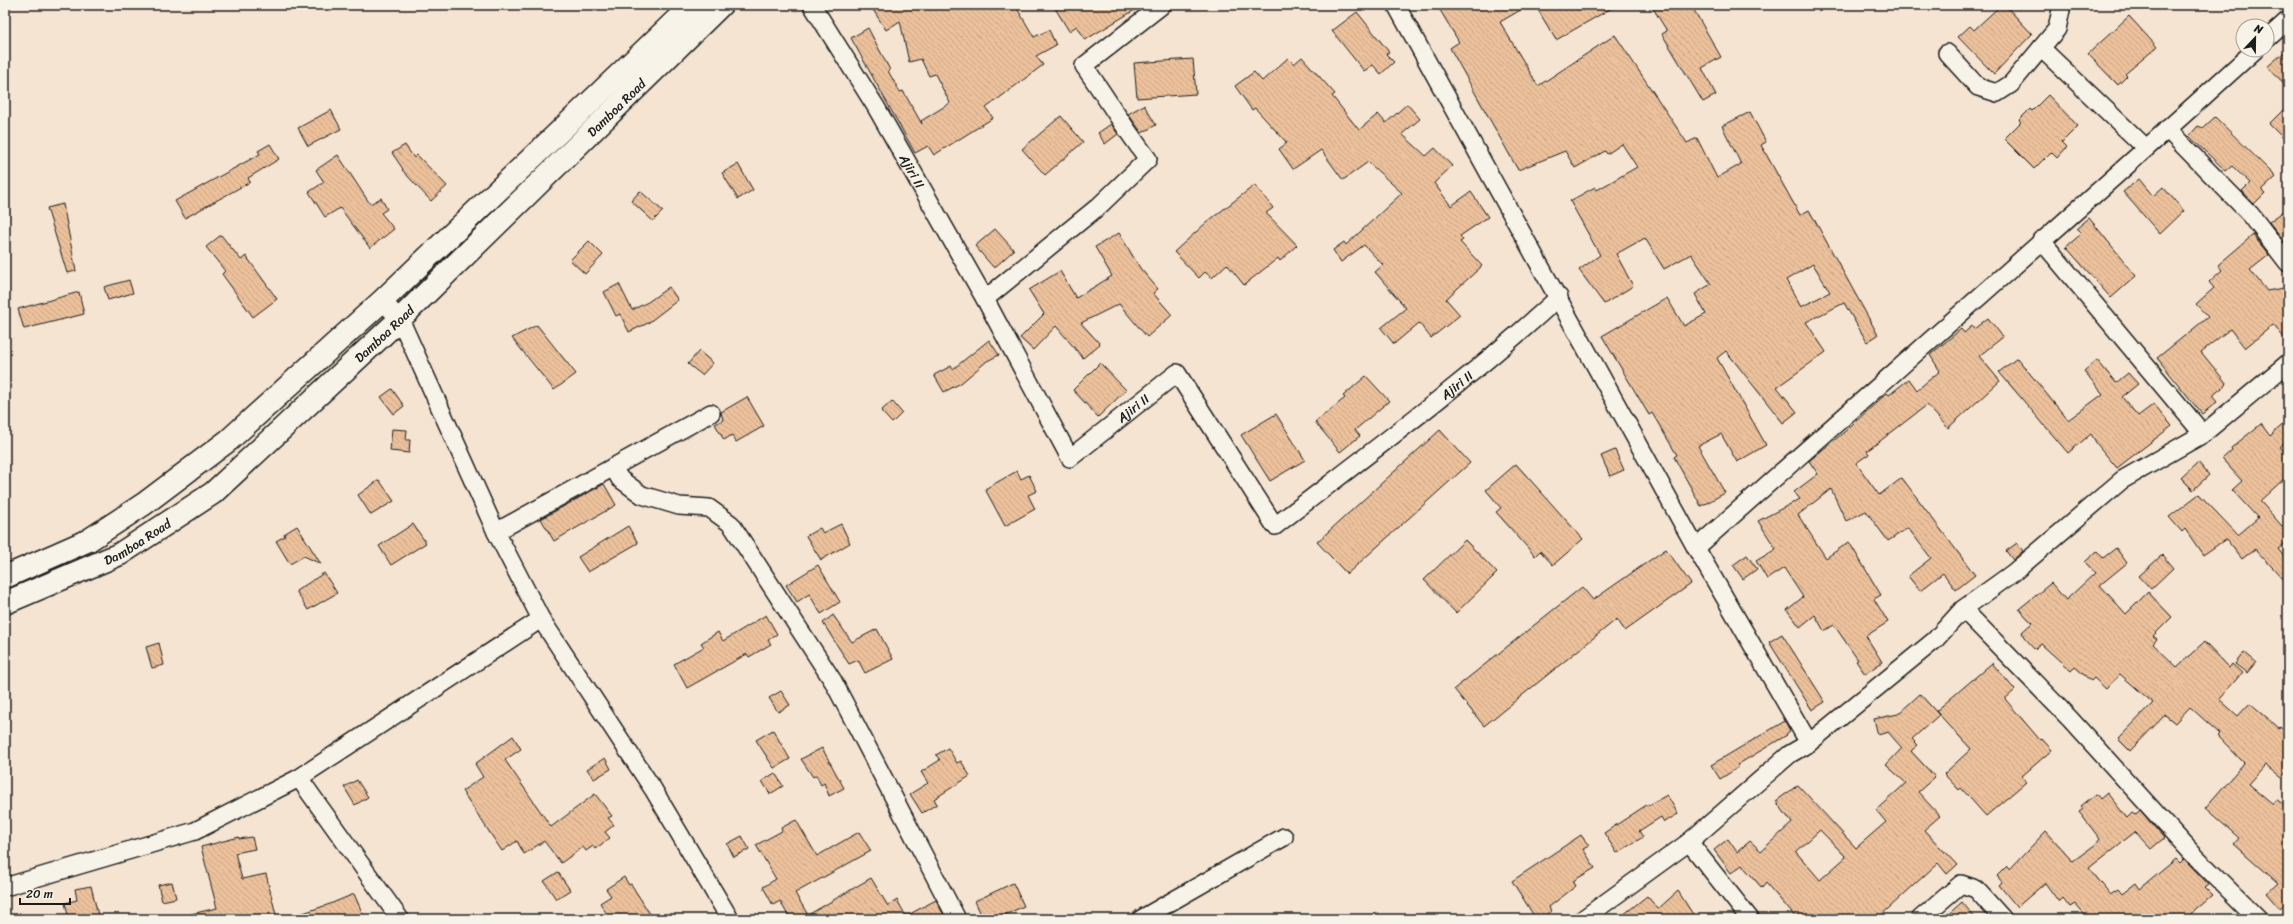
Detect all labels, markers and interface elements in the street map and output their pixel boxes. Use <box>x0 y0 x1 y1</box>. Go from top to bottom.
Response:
north arrow <box>2235 18 2275 58</box>
text: N <box>2251 19 2266 40</box>
street label: Damboa Road <box>581 72 652 143</box>
street label: Ajiri II <box>892 149 931 193</box>
street label: Damboa Road <box>349 299 421 368</box>
street label: Ajiri II <box>1435 365 1479 406</box>
street label: Ajiri II <box>1111 388 1155 429</box>
street label: Damboa Road <box>100 512 177 572</box>
scale bar <box>20 880 70 906</box>
text: 20 m <box>26 883 53 905</box>

